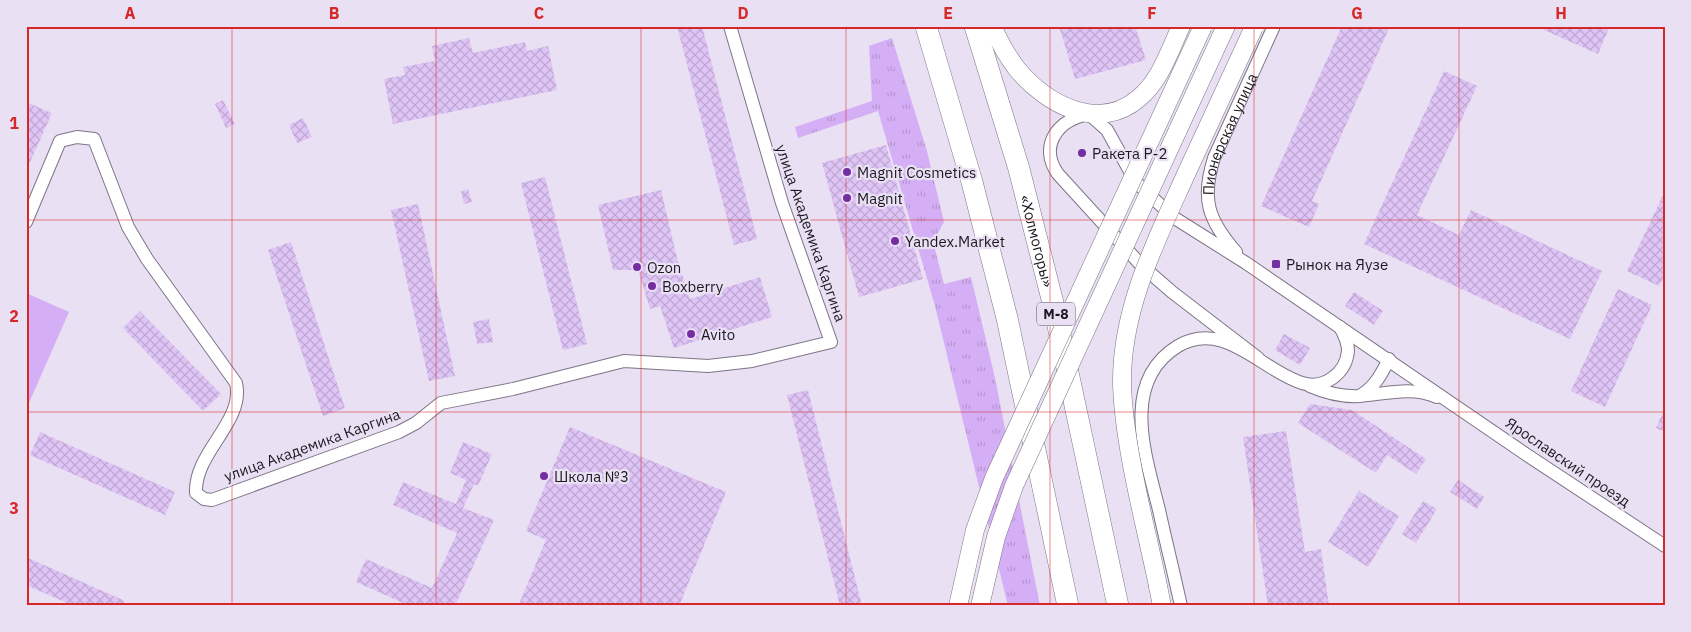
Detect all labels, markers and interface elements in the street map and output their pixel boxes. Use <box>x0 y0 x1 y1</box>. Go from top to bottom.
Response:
text: A <box>125 3 136 23</box>
text: B <box>329 3 340 23</box>
text: C <box>534 3 544 23</box>
text: D <box>737 3 749 23</box>
text: E <box>943 3 953 23</box>
text: F <box>1147 3 1157 23</box>
text: G <box>1351 3 1363 23</box>
text: H <box>1555 3 1567 23</box>
street label: Пионерская улица <box>1198 70 1261 196</box>
text: 1 <box>9 113 19 133</box>
street label: улица Академика Каргина <box>772 142 850 324</box>
place label: Ракета Р-2 <box>1092 144 1168 163</box>
marker: Ракета Р-2 <box>1076 147 1088 159</box>
place label: Magnit Cosmetics <box>857 163 976 182</box>
marker: Magnit Cosmetics <box>841 166 853 178</box>
place label: Magnit <box>857 189 903 208</box>
marker: Magnit <box>841 192 853 204</box>
street label: «Холмогоры» <box>1016 193 1058 289</box>
place label: Yandex.Market <box>905 232 1005 251</box>
marker: Yandex.Market <box>889 235 901 247</box>
place label: Рынок на Яузе <box>1286 255 1388 274</box>
place label: Ozon <box>647 258 681 277</box>
marker: Рынок на Яузе <box>1270 258 1282 270</box>
marker: Ozon <box>631 261 643 273</box>
place label: Boxberry <box>662 277 724 296</box>
marker: Boxberry <box>646 280 658 292</box>
road number: М-8 <box>1037 302 1075 326</box>
text: 2 <box>9 306 19 326</box>
place label: Avito <box>701 325 735 344</box>
marker: Avito <box>685 328 697 340</box>
street label: улица Академика Каргина <box>221 404 403 486</box>
street label: Ярославский проезд <box>1502 413 1634 511</box>
place label: Школа №3 <box>554 467 629 486</box>
marker: Школа №3 <box>538 470 550 482</box>
text: 3 <box>9 498 19 518</box>

